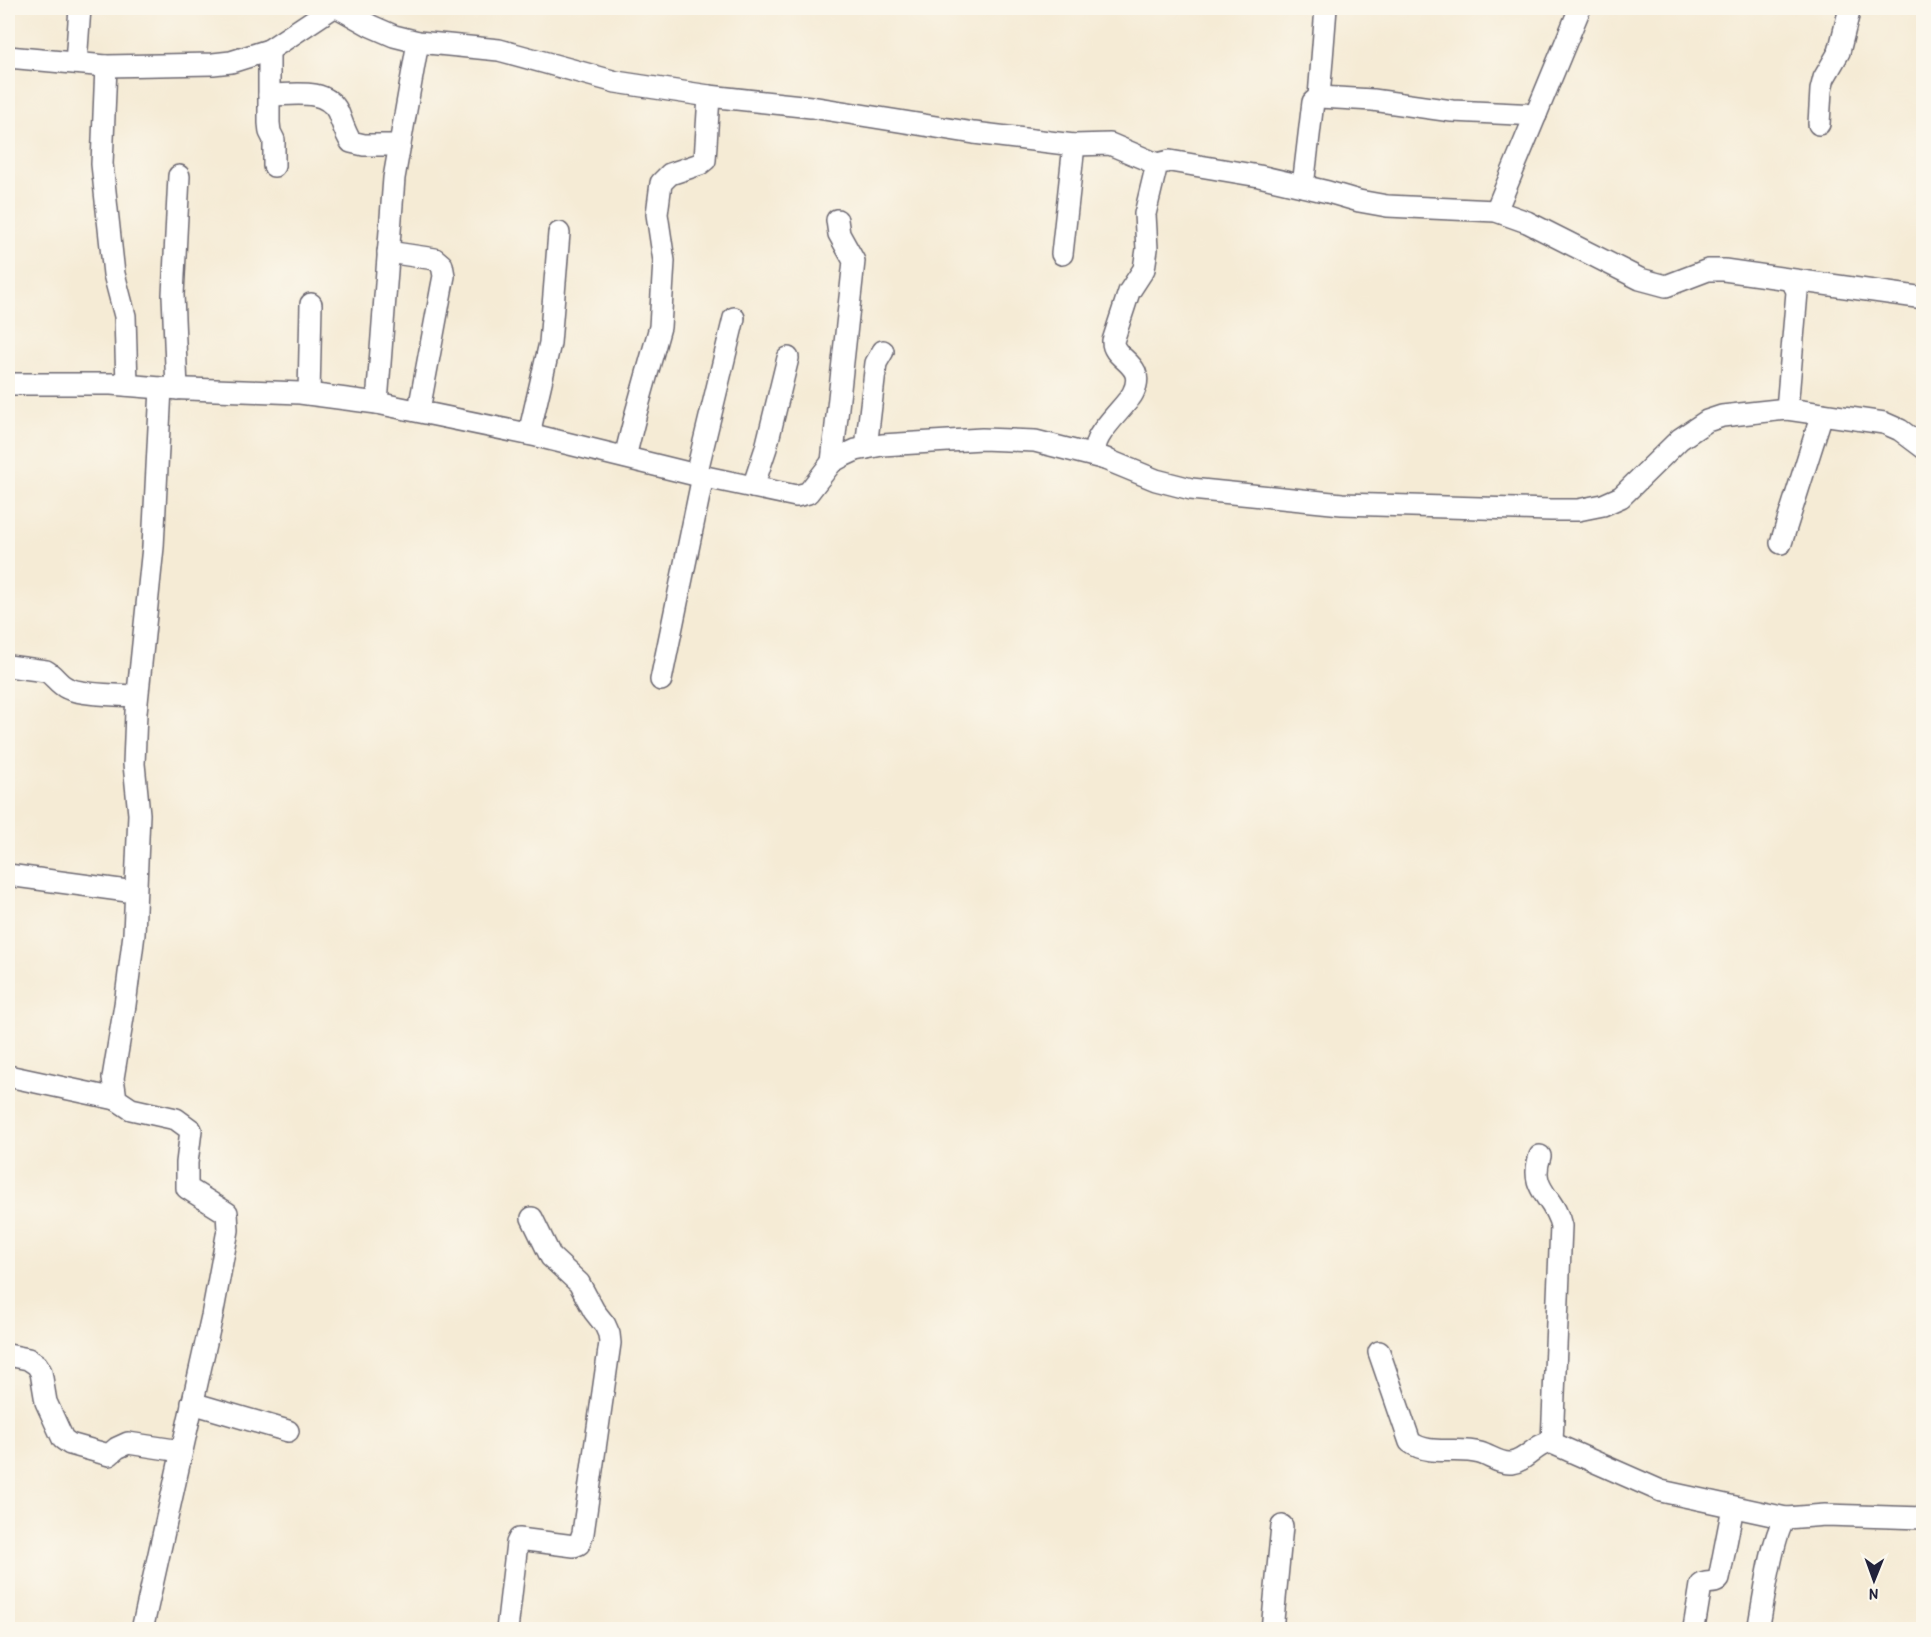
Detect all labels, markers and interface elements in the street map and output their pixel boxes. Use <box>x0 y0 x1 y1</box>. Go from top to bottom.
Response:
north arrow <box>1844 1550 1904 1610</box>
text: N <box>1869 1584 1878 1606</box>

